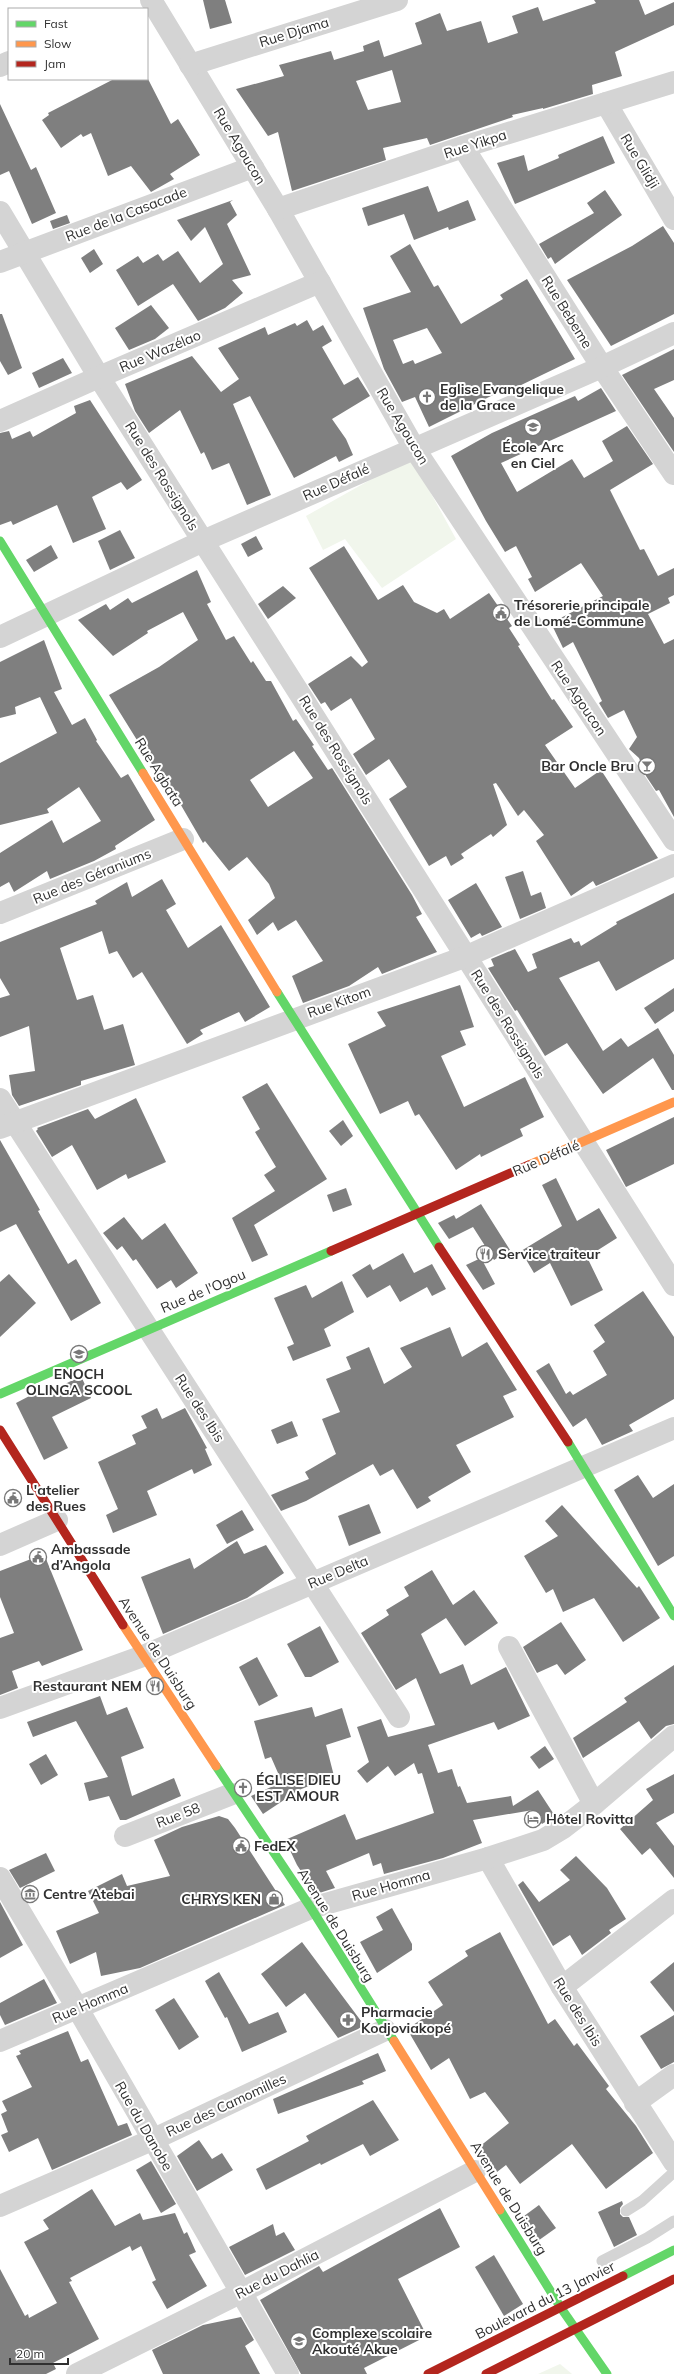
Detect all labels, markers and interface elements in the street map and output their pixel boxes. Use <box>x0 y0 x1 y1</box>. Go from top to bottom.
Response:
legend <box>8 8 148 80</box>
street label: Rue Djama <box>257 13 331 51</box>
text: Fast <box>44 16 68 31</box>
text: Slow <box>44 36 72 51</box>
text: Jam <box>44 56 66 71</box>
street label: Rue Agoucon <box>210 104 270 188</box>
street label: Rue Yikpa <box>441 125 509 163</box>
street label: Rue Glidji <box>617 130 663 192</box>
street label: Rue de la Casacade <box>63 183 189 245</box>
street label: Rue Bebeme <box>538 272 596 352</box>
street label: Rue Wazélao <box>117 326 203 376</box>
place label: Eglise Evangelique de la Grace <box>440 380 564 414</box>
street label: Rue Agoucon <box>373 384 433 468</box>
church icon: Eglise Evangelique de la Grace <box>417 387 437 407</box>
school or university icon: École Arc en Ciel <box>523 417 543 437</box>
street label: Rue des Rossignols <box>121 418 203 534</box>
place label: École Arc en Ciel <box>502 438 564 472</box>
street label: Rue Défalé <box>300 459 372 505</box>
place label: Trésorerie principale de Lomé-Commune <box>514 596 650 630</box>
public building icon: Trésorerie principale de Lomé-Commune <box>491 603 511 623</box>
street label: Rue Agoucon <box>547 657 611 739</box>
street label: Rue des Rossignols <box>295 692 377 808</box>
street label: Rue Agbata <box>131 734 187 810</box>
bar icon: Bar Oncle Bru <box>637 756 657 776</box>
place label: Bar Oncle Bru <box>541 757 634 775</box>
street label: Rue des Géraniums <box>30 844 154 908</box>
street label: Rue des Rossignols <box>467 966 549 1082</box>
street label: Rue Kitom <box>305 982 373 1022</box>
street label: Rue Défalé <box>510 1136 582 1180</box>
restaurant icon: Service traiteur <box>475 1244 495 1264</box>
place label: Service traiteur <box>498 1245 601 1263</box>
street label: Rue de l'Ogou <box>158 1265 248 1317</box>
school or university icon: ENOCH OLINGA SCOOL <box>69 1344 89 1364</box>
place label: ENOCH OLINGA SCOOL <box>26 1365 132 1399</box>
street label: Rue des Ibis <box>171 1370 229 1446</box>
place label: L'atelier des Rues <box>26 1481 86 1515</box>
public building icon: L'atelier des Rues <box>3 1488 23 1508</box>
place label: Ambassade d’Angola <box>51 1540 131 1574</box>
public building icon: Ambassade d’Angola <box>28 1547 48 1567</box>
street label: Rue Delta <box>305 1551 371 1593</box>
street label: Avenue de Duisburg <box>115 1593 201 1713</box>
restaurant icon: Restaurant NEM <box>145 1676 165 1696</box>
place label: Restaurant NEM <box>33 1677 142 1695</box>
place label: ÉGLISE DIEU EST AMOUR <box>256 1771 341 1805</box>
church icon: ÉGLISE DIEU EST AMOUR <box>233 1778 253 1798</box>
street label: Rue 58 <box>153 1798 203 1832</box>
hotel icon: Hôtel Rovitta <box>523 1809 543 1829</box>
place label: Hôtel Rovitta <box>546 1810 633 1828</box>
public building icon: FedEX <box>231 1836 251 1856</box>
place label: FedEX <box>254 1837 296 1855</box>
street label: Avenue de Duisburg <box>294 1865 378 1985</box>
street label: Rue Homma <box>350 1865 432 1905</box>
museum icon: Centre Atebai <box>20 1884 40 1904</box>
place label: Centre Atebai <box>43 1885 135 1903</box>
shop icon: CHRYS KEN <box>264 1889 284 1909</box>
place label: CHRYS KEN <box>181 1890 261 1908</box>
street label: Rue des Ibis <box>550 1974 606 2050</box>
street label: Rue Homma <box>49 1979 131 2027</box>
place label: Pharmacie Kodjoviakopé <box>361 2003 451 2037</box>
pharmacy icon: Pharmacie Kodjoviakopé <box>338 2010 358 2030</box>
street label: Rue des Camomilles <box>163 2069 289 2141</box>
street label: Rue du Danobe <box>111 2078 177 2174</box>
street label: Avenue de Duisburg <box>467 2138 551 2258</box>
street label: Rue du Dahlia <box>232 2245 322 2303</box>
street label: Boulevard du 13 Janvier <box>472 2257 619 2343</box>
place label: Complexe scolaire Akouté Akue <box>312 2324 433 2358</box>
school or university icon: Complexe scolaire Akouté Akue <box>289 2331 309 2351</box>
scale bar <box>10 2340 68 2366</box>
text: 20 m <box>16 2346 44 2361</box>

